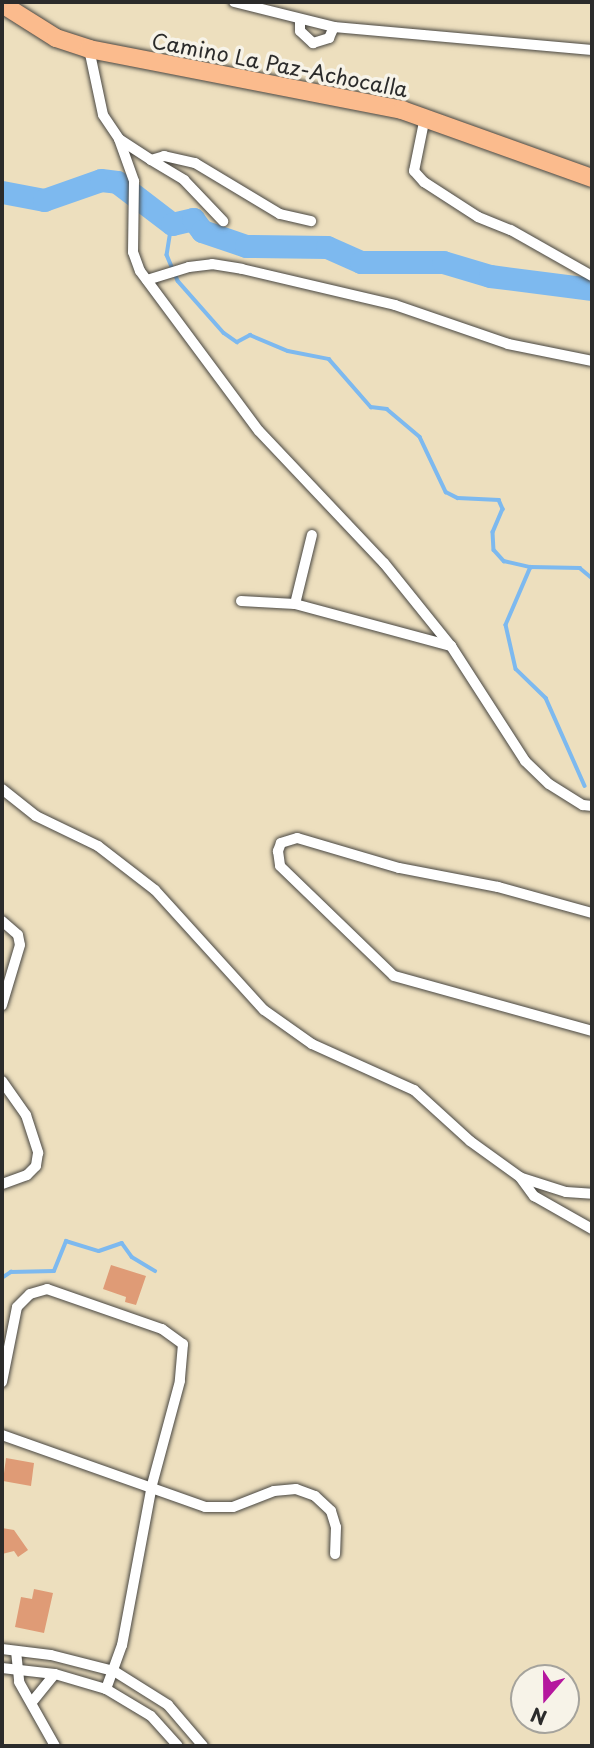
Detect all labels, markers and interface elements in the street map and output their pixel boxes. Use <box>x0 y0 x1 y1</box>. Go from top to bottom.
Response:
street label: Camino La Paz-Achocalla <box>150 27 410 101</box>
north arrow <box>510 1664 580 1734</box>
text: N <box>527 1701 550 1733</box>

